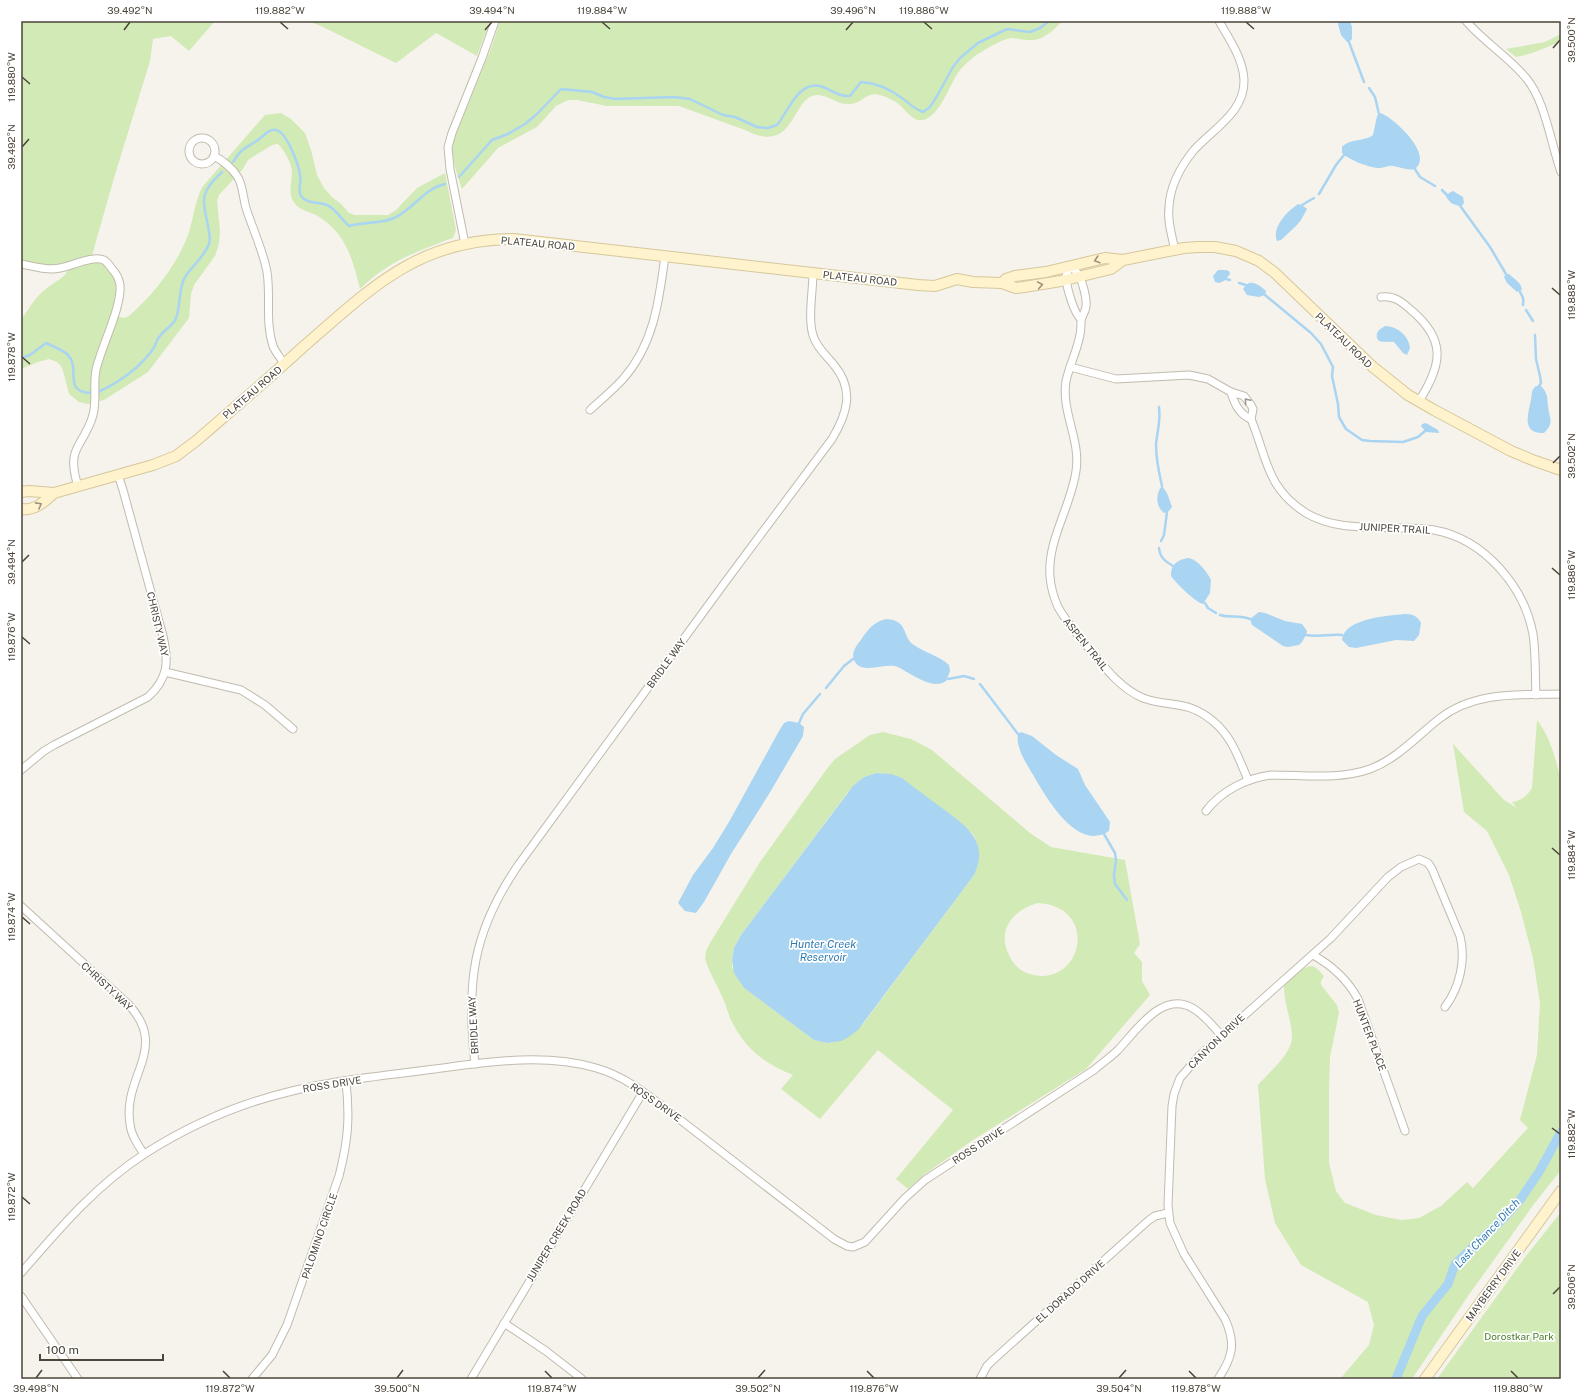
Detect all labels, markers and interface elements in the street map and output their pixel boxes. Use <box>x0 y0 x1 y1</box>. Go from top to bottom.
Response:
text: 39.492°N <box>107 4 153 16</box>
text: 119.882°W <box>255 4 305 16</box>
text: 39.494°N <box>469 4 515 16</box>
text: 119.884°W <box>577 4 627 16</box>
text: 39.496°N <box>830 4 876 16</box>
text: 119.886°W <box>899 4 949 16</box>
text: 119.888°W <box>1221 4 1272 16</box>
text: 39.500°N <box>1565 17 1577 63</box>
text: 119.880°W <box>5 52 17 102</box>
text: 39.492°N <box>5 124 17 170</box>
street label: PLATEAU ROAD <box>500 234 576 252</box>
one-way arrow <box>1093 256 1100 264</box>
street label: PLATEAU ROAD <box>822 268 898 288</box>
text: 119.888°W <box>1565 269 1577 320</box>
one-way arrow <box>1037 281 1043 290</box>
street label: PLATEAU ROAD <box>1313 310 1375 370</box>
text: 119.878°W <box>5 332 17 382</box>
street label: PLATEAU ROAD <box>220 363 284 421</box>
one-way arrow <box>1245 398 1252 406</box>
text: 39.502°N <box>1565 433 1577 479</box>
one-way arrow <box>35 502 42 509</box>
street label: JUNIPER TRAIL <box>1359 520 1431 536</box>
text: 39.494°N <box>5 539 17 585</box>
text: 119.886°W <box>1565 550 1577 600</box>
street label: CHRISTY WAY <box>145 590 171 658</box>
text: 119.876°W <box>5 612 17 662</box>
street label: ASPEN TRAIL <box>1061 615 1111 673</box>
street label: BRIDLE WAY <box>644 636 688 690</box>
text: 119.884°W <box>1565 830 1577 880</box>
text: 119.874°W <box>5 892 17 942</box>
water label: Hunter Creek Reservoir <box>790 938 856 963</box>
street label: CHRISTY WAY <box>79 959 135 1013</box>
street label: BRIDLE WAY <box>465 996 481 1054</box>
street label: HUNTER PLACE <box>1351 998 1389 1072</box>
street label: CANYON DRIVE <box>1185 1011 1247 1071</box>
street label: ROSS DRIVE <box>302 1073 362 1095</box>
street label: ROSS DRIVE <box>628 1080 684 1124</box>
text: 119.882°W <box>1565 1109 1577 1159</box>
street label: ROSS DRIVE <box>950 1124 1006 1166</box>
text: 119.872°W <box>5 1172 17 1222</box>
street label: JUNIPER CREEK ROAD <box>523 1186 589 1284</box>
street label: PALOMINO CIRCLE <box>299 1191 339 1281</box>
water label: Last Chance Ditch <box>1452 1196 1522 1270</box>
street label: MAYBERRY DRIVE <box>1463 1247 1523 1323</box>
street label: EL DORADO DRIVE <box>1033 1257 1107 1325</box>
text: 39.506°N <box>1565 1264 1577 1310</box>
park label: Dorostkar Park <box>1484 1330 1554 1342</box>
scale bar <box>40 1336 163 1362</box>
text: 100 m <box>46 1343 79 1357</box>
text: 39.498°N <box>13 1382 59 1394</box>
text: 119.872°W <box>205 1382 255 1394</box>
text: 39.500°N <box>374 1382 420 1394</box>
text: 119.874°W <box>527 1382 577 1394</box>
text: 39.502°N <box>735 1382 781 1394</box>
text: 119.876°W <box>849 1382 899 1394</box>
text: 39.504°N <box>1096 1382 1142 1394</box>
text: 119.878°W <box>1171 1382 1221 1394</box>
text: 119.880°W <box>1493 1382 1543 1394</box>

